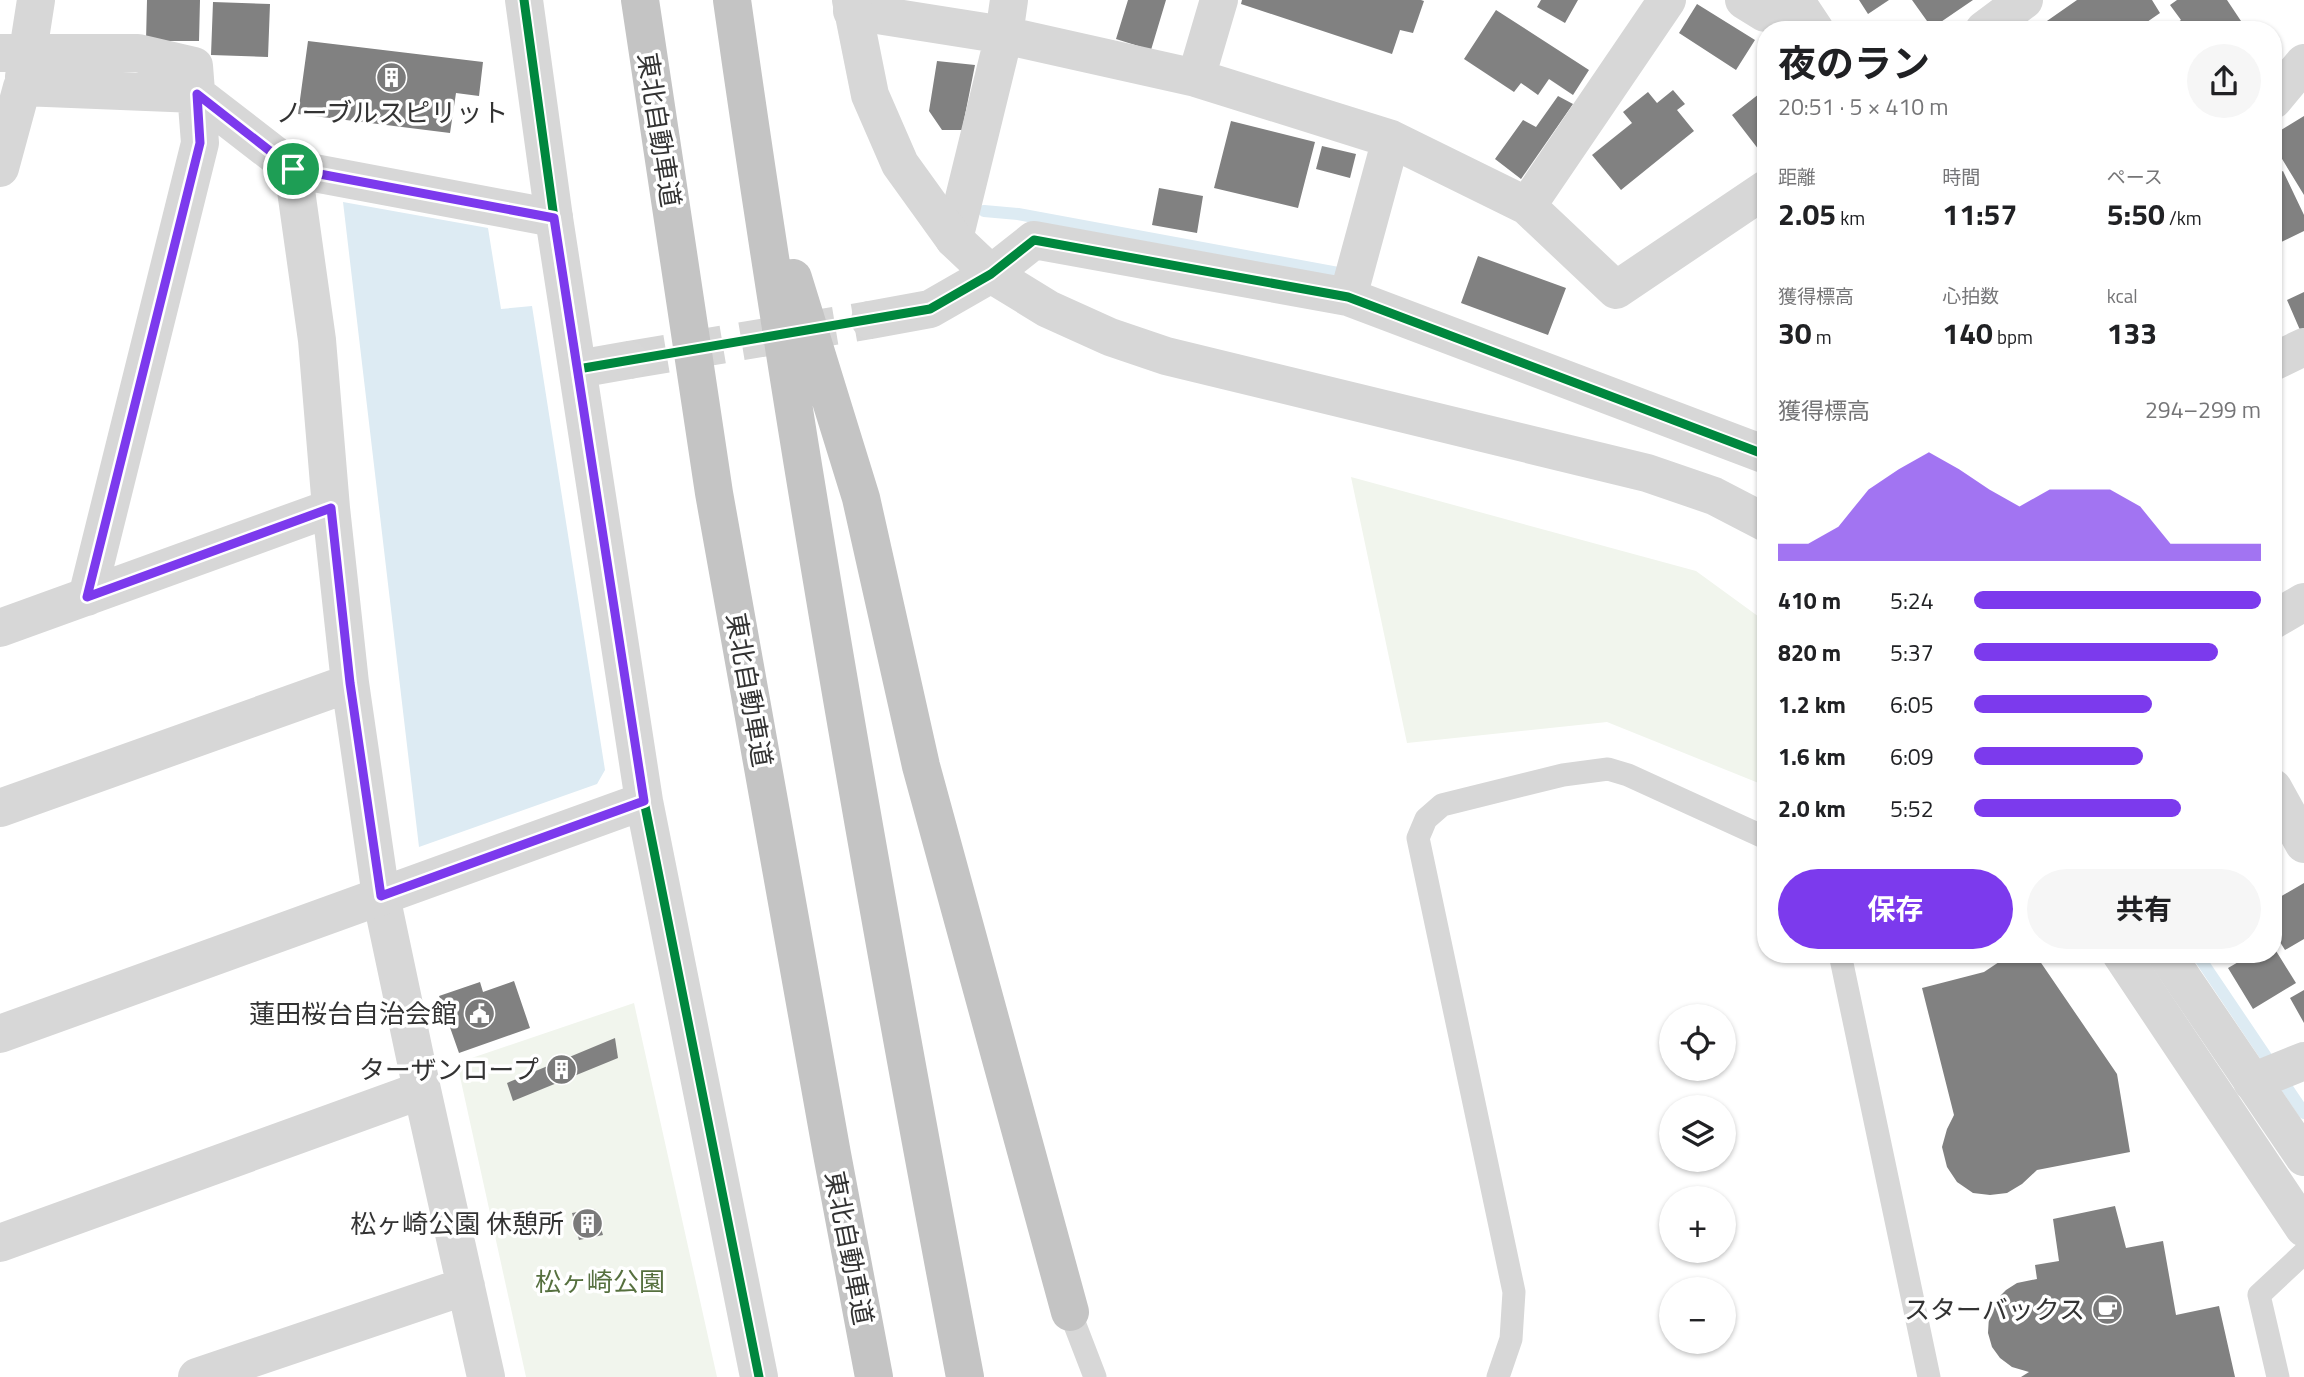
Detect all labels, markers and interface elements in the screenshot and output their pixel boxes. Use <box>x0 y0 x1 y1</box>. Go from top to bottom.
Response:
text: 夜のラン <box>1778 34 1930 92</box>
button: share <box>2187 44 2261 118</box>
street label: 東北自動車道 <box>628 50 691 210</box>
building icon: ノーブルスピリット <box>375 60 409 94</box>
text: 20:51 · 5 × 410 m <box>1778 89 1948 124</box>
place label: ノーブルスピリット <box>276 93 508 132</box>
pin <box>263 139 323 199</box>
icon: arrive <box>274 150 312 188</box>
text: 距離 <box>1778 162 1816 191</box>
text: 時間 <box>1942 162 1980 191</box>
text: ペース <box>2107 162 2163 191</box>
text: 2.05 <box>1778 191 1836 237</box>
text: 11:57 <box>1942 191 2017 237</box>
text: 5:50 <box>2107 191 2165 237</box>
text: km <box>1836 203 1865 232</box>
text: /km <box>2165 203 2202 232</box>
text: 獲得標高 <box>1778 281 1854 310</box>
text: 心拍数 <box>1942 281 1999 310</box>
text: kcal <box>2107 281 2138 310</box>
text: 30 <box>1778 310 1812 356</box>
text: 140 <box>1942 310 1993 356</box>
text: 133 <box>2107 310 2157 356</box>
text: m <box>1812 322 1832 351</box>
text: bpm <box>1993 322 2033 351</box>
text: 294–299 m <box>2145 392 2261 427</box>
text: 獲得標高 <box>1778 393 1870 428</box>
text: 410 m <box>1778 583 1841 618</box>
text: 5:24 <box>1890 583 1934 618</box>
street label: 東北自動車道 <box>717 610 782 770</box>
text: 820 m <box>1778 635 1841 670</box>
text: 5:37 <box>1890 635 1934 670</box>
text: 1.2 km <box>1778 687 1846 722</box>
text: 6:05 <box>1890 687 1934 722</box>
text: 1.6 km <box>1778 739 1846 774</box>
text: 6:09 <box>1890 739 1934 774</box>
text: 2.0 km <box>1778 791 1846 826</box>
text: 5:52 <box>1890 791 1934 826</box>
button: 保存 <box>1778 869 2013 949</box>
button: 共有 <box>2027 869 2261 949</box>
place label: 蓮田桜台自治会館 <box>249 994 457 1033</box>
public building icon: 蓮田桜台自治会館 <box>463 997 497 1031</box>
map controls <box>1659 1004 1736 1354</box>
button: locate <box>1659 1004 1736 1081</box>
place label: ターザンロープ <box>359 1050 539 1089</box>
building icon: ターザンロープ <box>545 1053 579 1087</box>
button: layers <box>1659 1095 1736 1172</box>
street label: 東北自動車道 <box>815 1168 884 1328</box>
button: + <box>1659 1186 1736 1263</box>
place label: 松ヶ崎公園 休憩所 <box>350 1204 564 1243</box>
building icon: 松ヶ崎公園 休憩所 <box>570 1207 604 1241</box>
park label: 松ヶ崎公園 <box>535 1262 665 1301</box>
button: − <box>1659 1277 1736 1354</box>
place label: スターバックス <box>1904 1290 2085 1329</box>
cafe icon: スターバックス <box>2091 1293 2125 1327</box>

